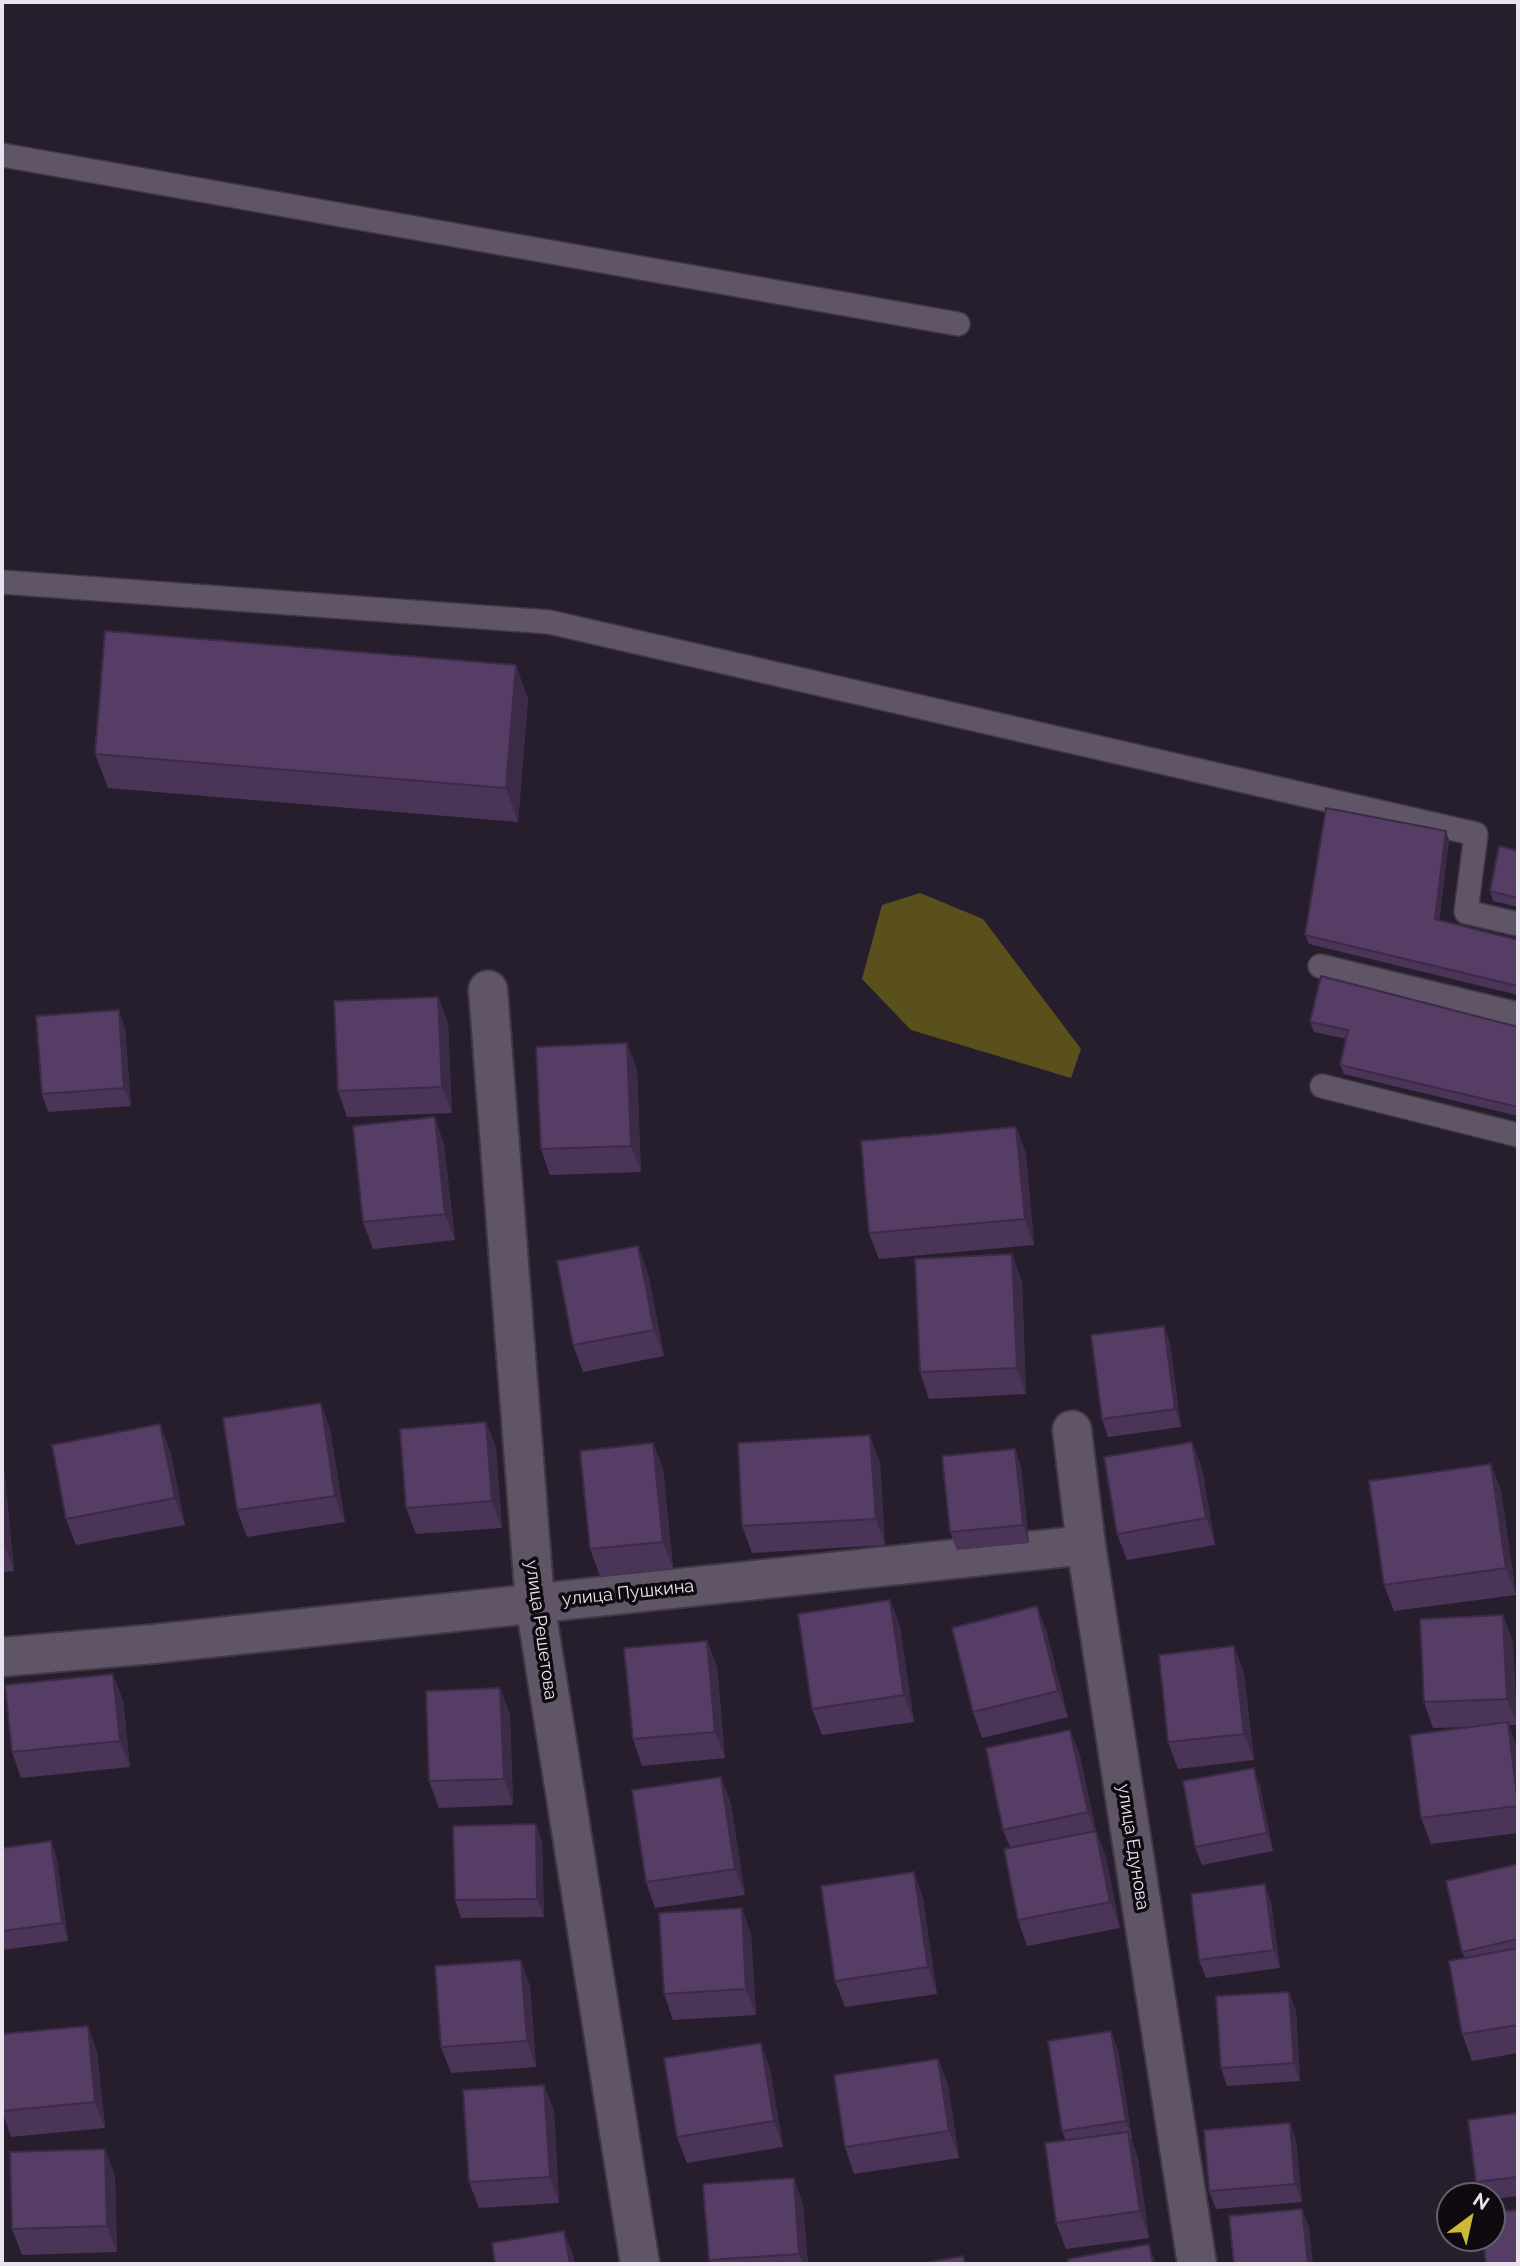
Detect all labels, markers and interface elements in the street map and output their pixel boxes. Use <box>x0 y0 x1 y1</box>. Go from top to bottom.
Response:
street label: улица Решетова <box>520 1559 562 1701</box>
street label: улица Пушкина <box>561 1575 695 1611</box>
street label: улица Едунова <box>1112 1782 1154 1912</box>
north arrow <box>1436 2182 1506 2252</box>
text: N <box>1469 2188 1493 2214</box>

